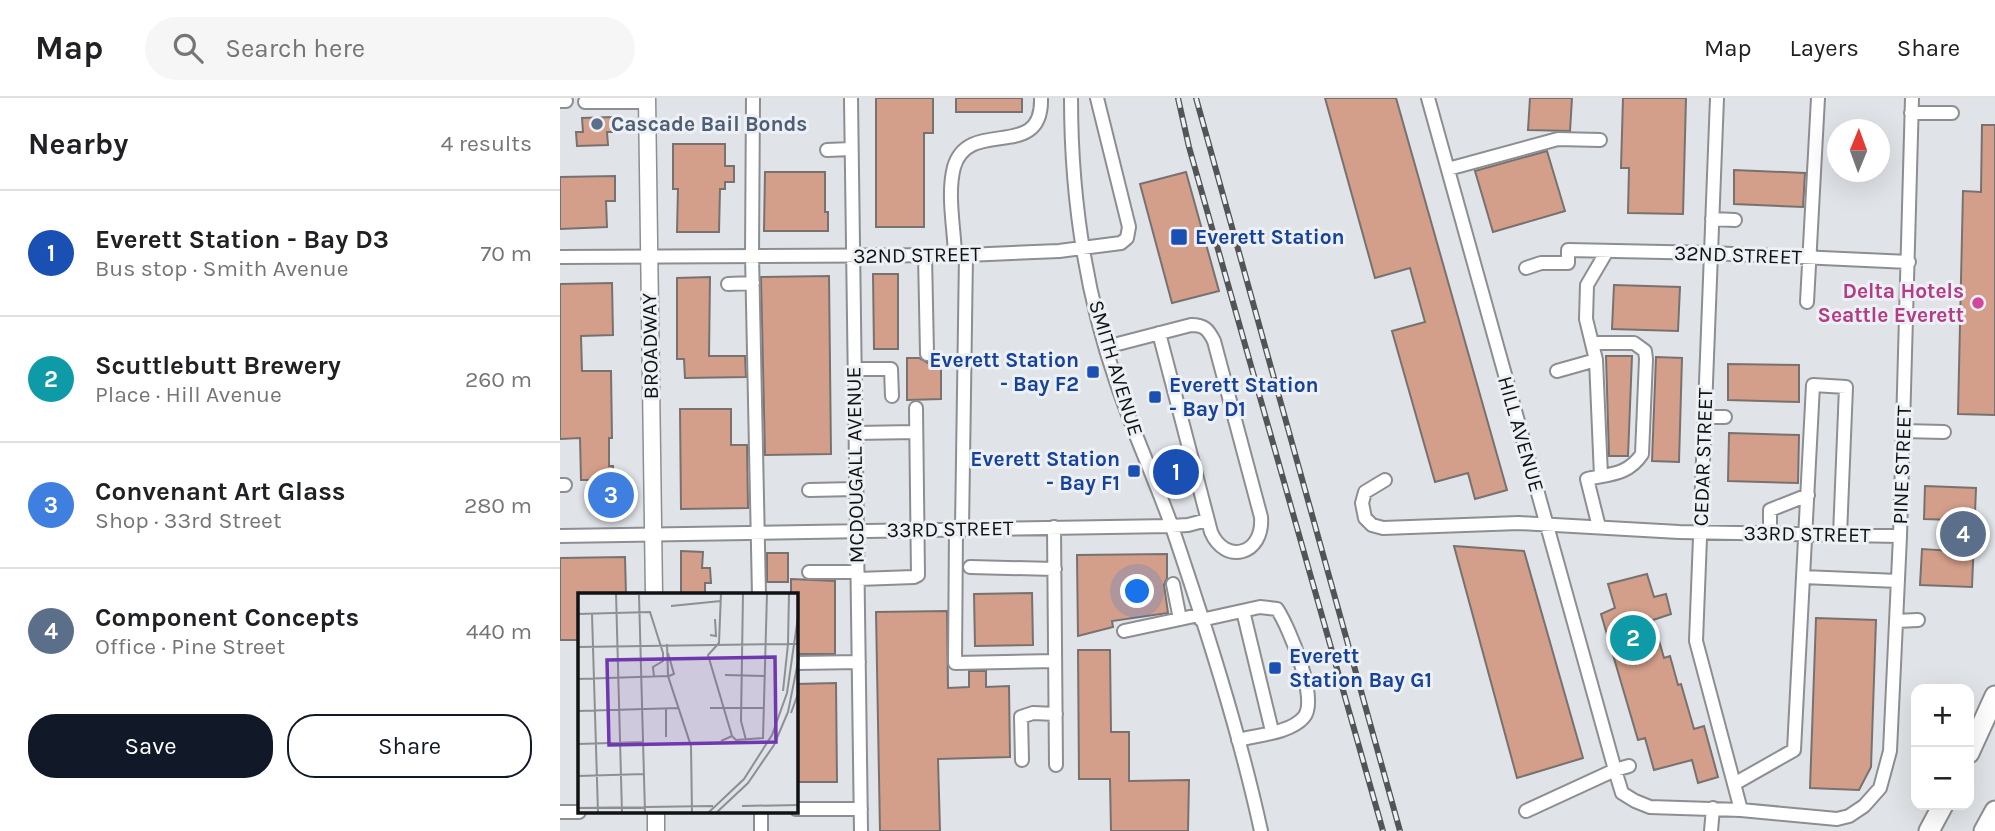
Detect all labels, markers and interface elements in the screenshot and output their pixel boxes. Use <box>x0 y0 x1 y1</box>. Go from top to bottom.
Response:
search box <box>145 17 635 80</box>
text: Map <box>35 29 103 67</box>
icon: search <box>169 29 207 67</box>
text: Search here <box>225 33 365 64</box>
text: Map <box>1704 34 1752 62</box>
text: Layers <box>1790 34 1859 62</box>
text: Share <box>1897 34 1960 62</box>
place label: Cascade Bail Bonds <box>611 112 807 136</box>
marker: Cascade Bail Bonds <box>589 116 605 132</box>
north arrow <box>1827 119 1890 182</box>
text: Nearby <box>28 126 128 162</box>
text: 4 results <box>440 130 532 157</box>
text: Everett Station - Bay D3 <box>95 224 389 255</box>
place label: Everett Station <box>1195 225 1345 249</box>
marker: Everett Station <box>1169 227 1189 247</box>
text: 1 <box>47 240 55 267</box>
text: 70 m <box>481 240 532 267</box>
street label: 32ND STREET <box>1674 241 1803 269</box>
street label: 32ND STREET <box>853 242 982 268</box>
text: Bus stop · Smith Avenue <box>95 255 349 282</box>
place label: Delta Hotels Seattle Everett <box>1818 279 1964 327</box>
street label: BROADWAY <box>637 292 663 399</box>
marker: Delta Hotels Seattle Everett <box>1970 295 1986 311</box>
street label: SMITH AVENUE <box>1084 297 1148 439</box>
place label: Everett Station - Bay F2 <box>929 348 1079 396</box>
text: Scuttlebutt Brewery <box>95 350 341 381</box>
marker: Everett Station - Bay F2 <box>1085 364 1101 380</box>
text: 2 <box>44 366 58 393</box>
text: 260 m <box>465 366 532 393</box>
street label: MCDOUGALL AVENUE <box>841 366 869 564</box>
place label: Everett Station - Bay D1 <box>1169 373 1319 421</box>
street label: HILL AVENUE <box>1493 373 1549 495</box>
text: Place · Hill Avenue <box>95 381 282 408</box>
street label: CEDAR STREET <box>1689 387 1717 527</box>
marker: Everett Station - Bay D1 <box>1147 389 1163 405</box>
street label: PINE STREET <box>1888 405 1916 525</box>
pin: 1 <box>1153 446 1199 498</box>
place label: Everett Station - Bay F1 <box>970 447 1120 495</box>
marker: Everett Station - Bay F1 <box>1126 463 1142 479</box>
pin: 3 <box>588 469 634 521</box>
text: Convenant Art Glass <box>95 476 346 507</box>
text: 3 <box>44 492 58 519</box>
text: 280 m <box>464 492 532 519</box>
text: Shop · 33rd Street <box>95 507 282 534</box>
pin: 4 <box>1940 508 1986 560</box>
street label: 33RD STREET <box>886 516 1014 542</box>
street label: 33RD STREET <box>1743 521 1871 547</box>
your location <box>1120 574 1154 608</box>
inset map <box>578 593 798 814</box>
text: Component Concepts <box>95 602 359 633</box>
pin: 2 <box>1610 612 1656 664</box>
text: 4 <box>44 618 58 645</box>
text: 440 m <box>466 618 532 645</box>
text: Office · Pine Street <box>95 633 285 660</box>
place label: Everett Station Bay G1 <box>1289 644 1432 692</box>
marker: Everett Station Bay G1 <box>1267 660 1283 676</box>
map controls <box>1911 684 1974 810</box>
button: + <box>1911 684 1974 747</box>
button: Save <box>28 714 273 778</box>
button: Share <box>287 714 532 778</box>
button: − <box>1911 747 1974 810</box>

